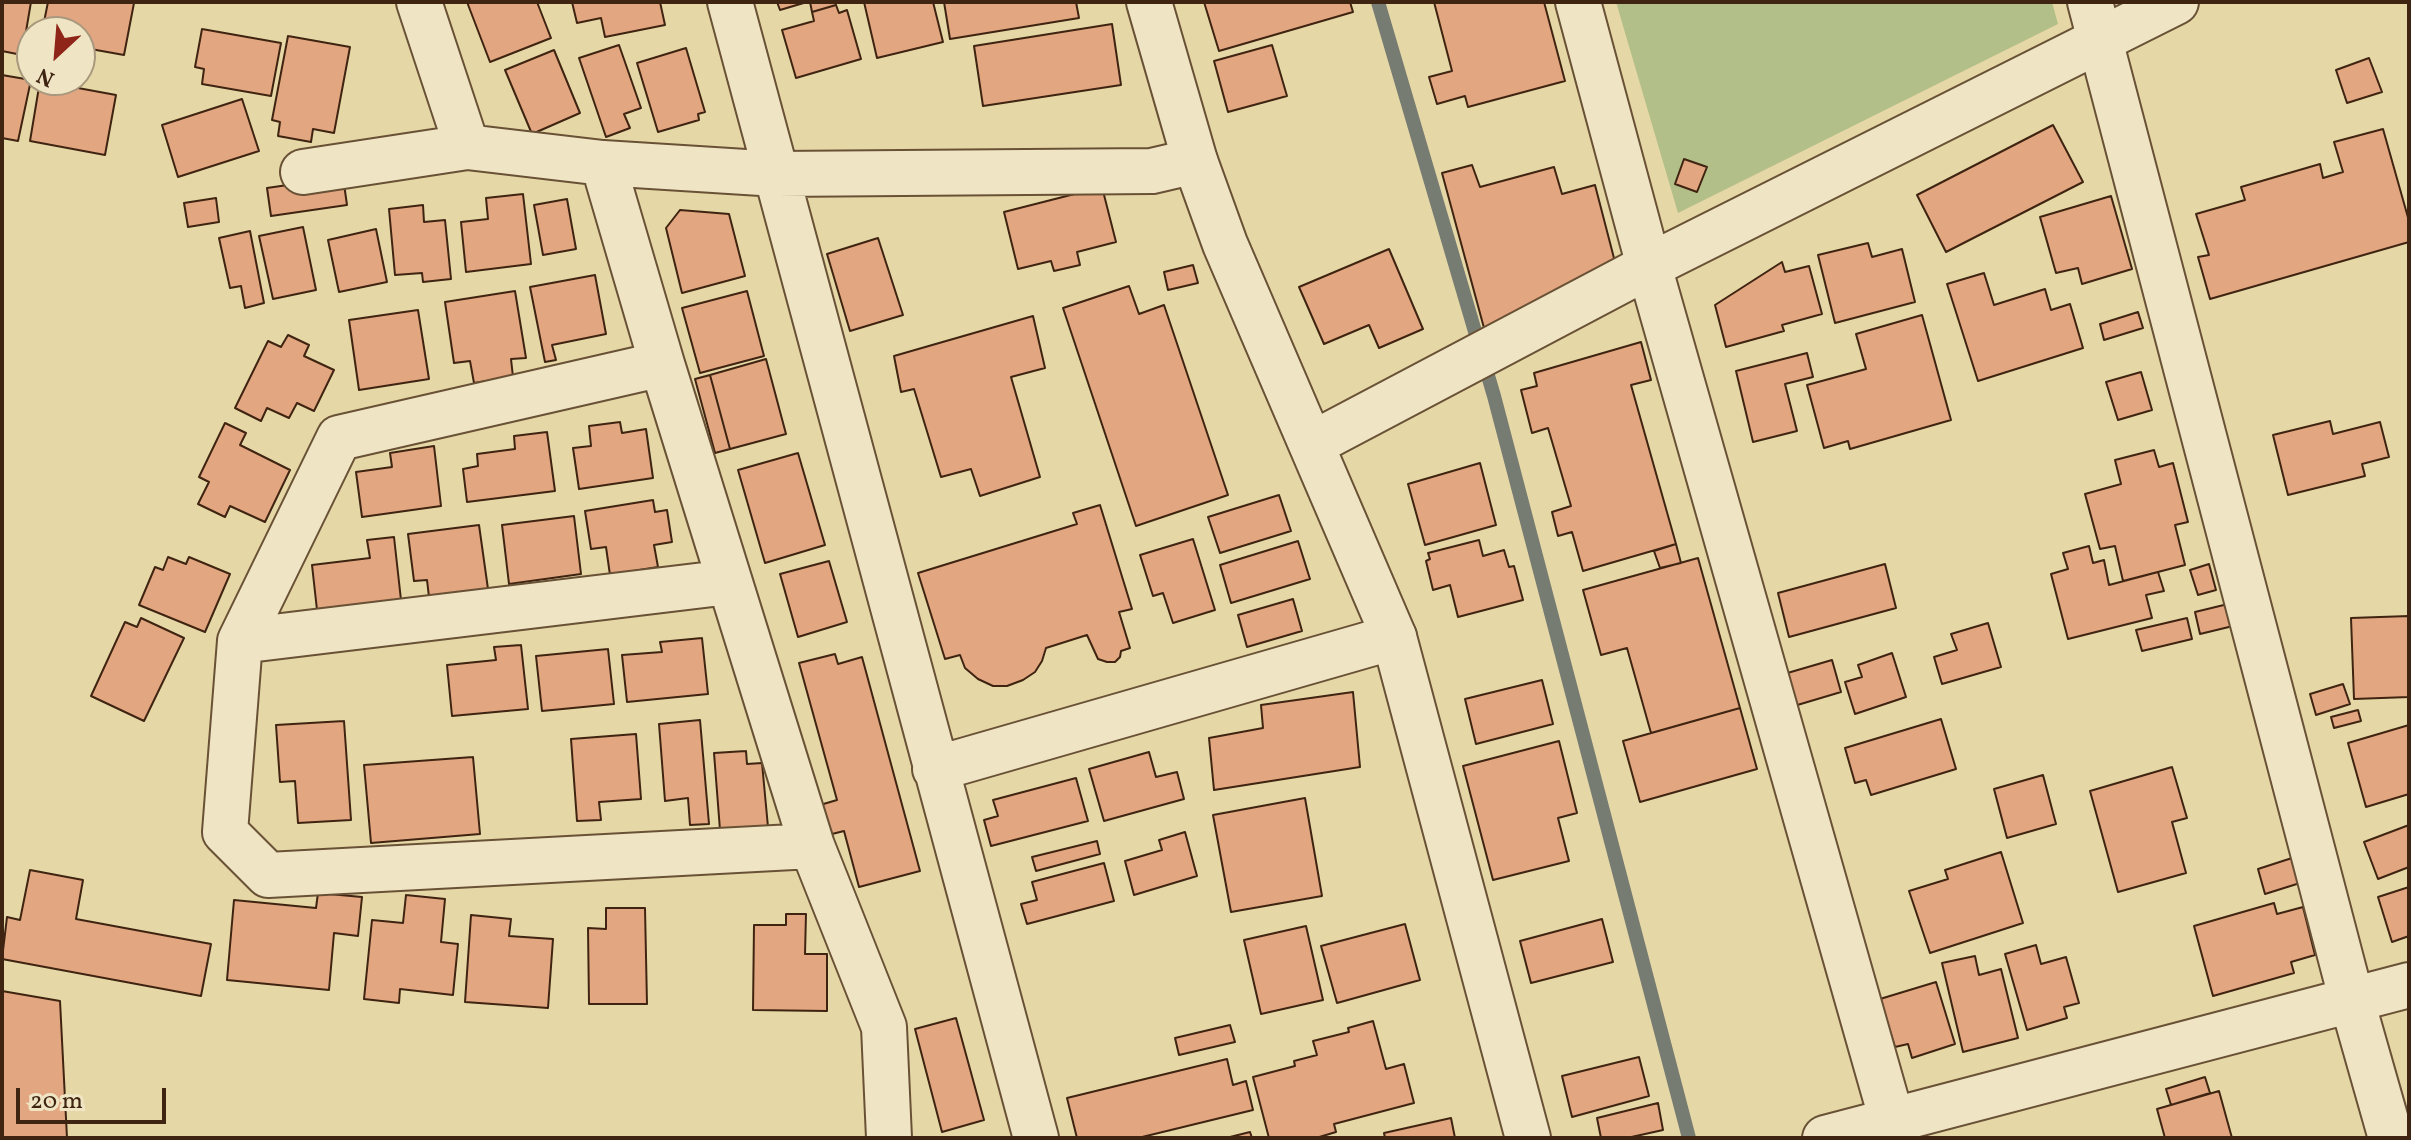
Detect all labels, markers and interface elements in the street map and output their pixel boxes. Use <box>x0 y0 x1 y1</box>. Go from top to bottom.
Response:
north arrow <box>16 16 96 96</box>
text: N <box>32 59 60 94</box>
scale bar <box>20 1072 170 1122</box>
text: 20 m <box>30 1085 83 1119</box>

